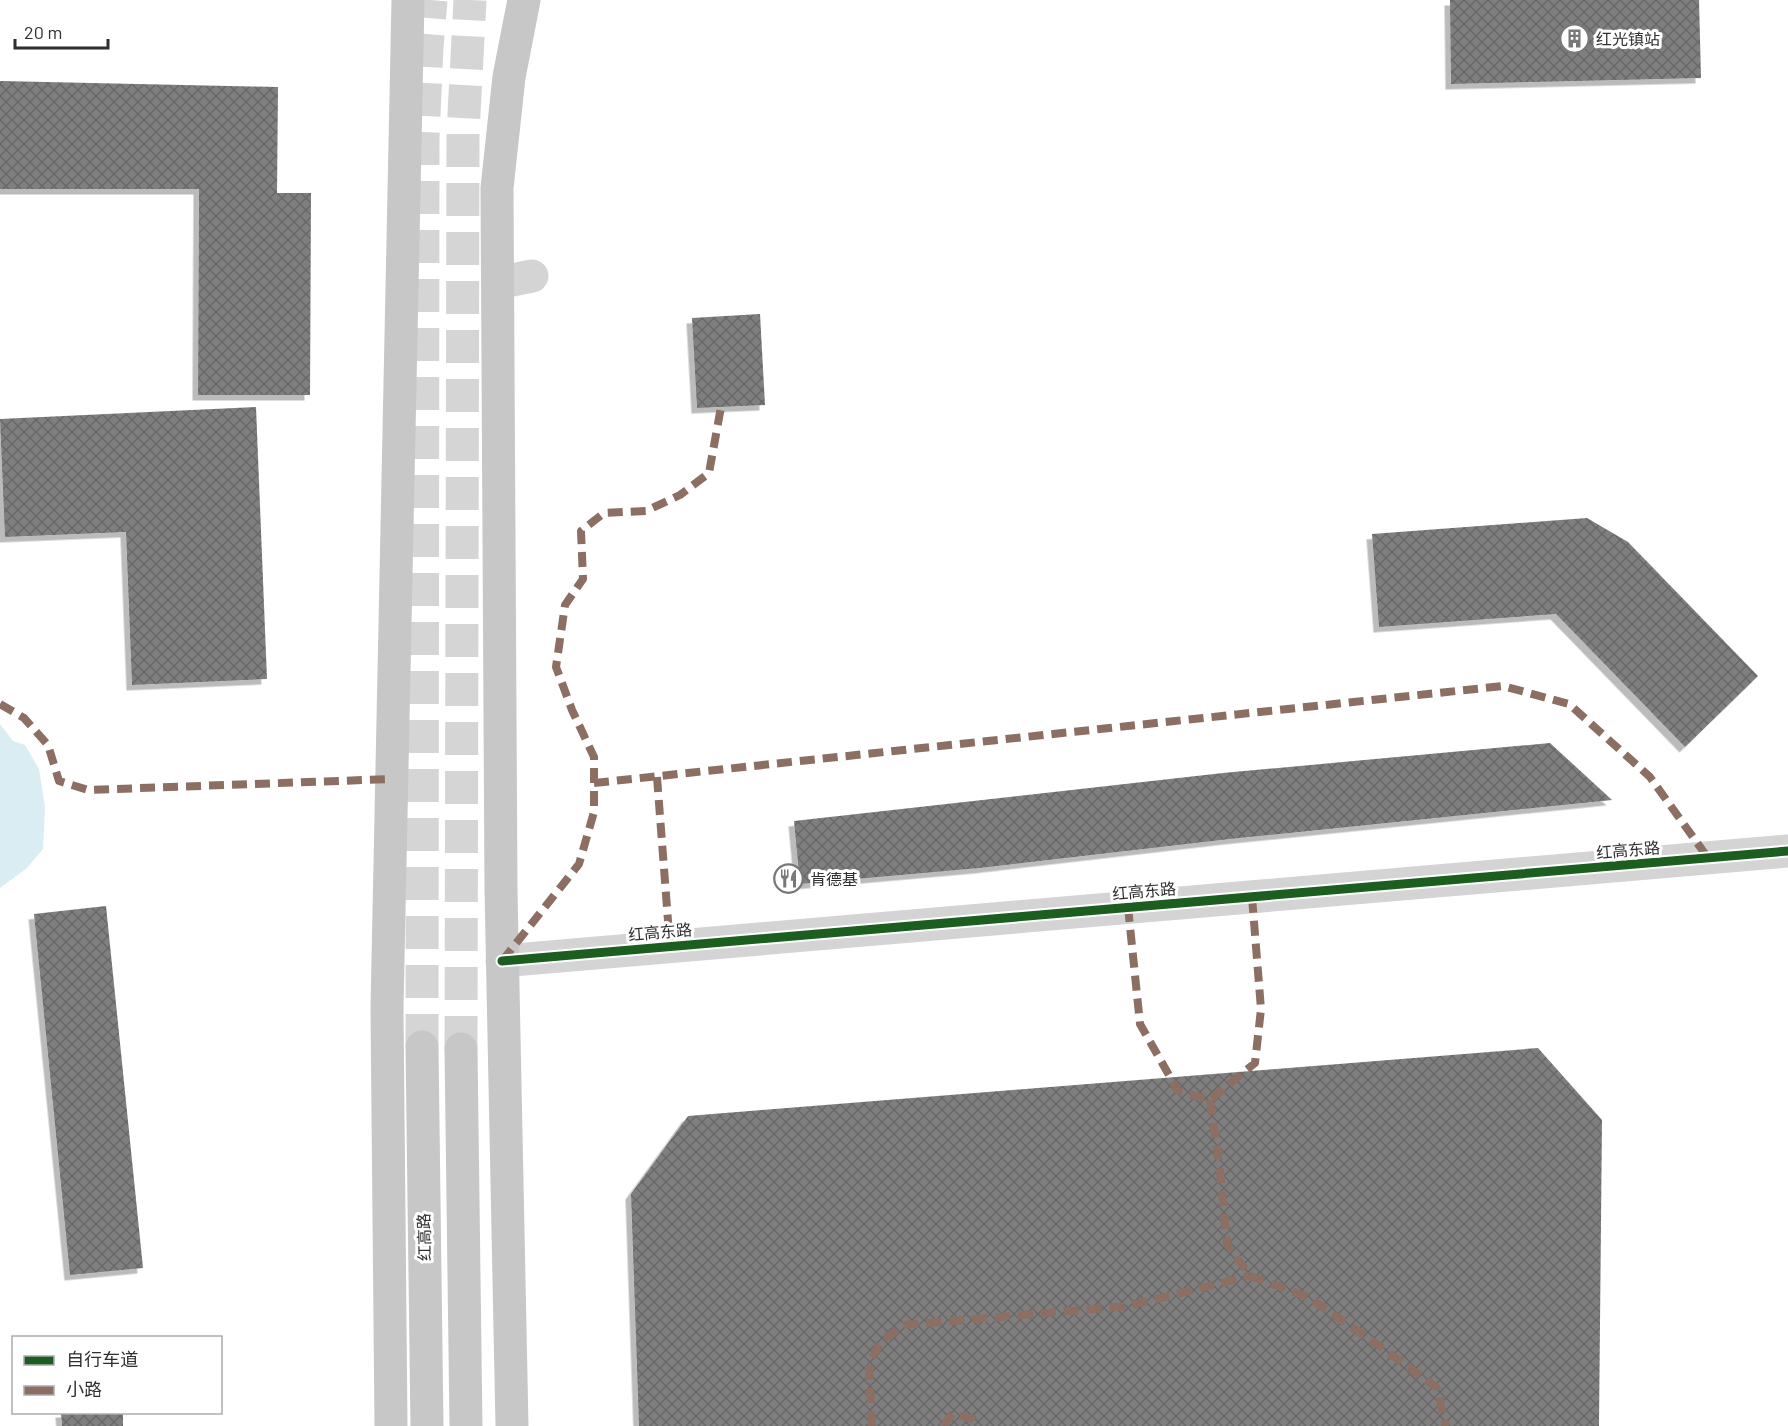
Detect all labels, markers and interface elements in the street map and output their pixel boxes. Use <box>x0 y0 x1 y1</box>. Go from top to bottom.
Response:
scale bar <box>15 12 108 50</box>
text: 20 m <box>24 21 62 43</box>
building icon: 红光镇站 <box>1559 23 1591 55</box>
place label: 红光镇站 <box>1596 29 1660 48</box>
street label: 红高东路 <box>1595 837 1661 862</box>
restaurant icon: 肯德基 <box>773 863 805 895</box>
place label: 肯德基 <box>810 869 858 888</box>
street label: 红高东路 <box>1111 878 1177 903</box>
street label: 红高东路 <box>627 919 693 944</box>
street label: 红高路 <box>414 1213 433 1261</box>
legend <box>12 1336 222 1414</box>
text: 自行车道 <box>66 1348 138 1370</box>
text: 小路 <box>66 1378 102 1400</box>

